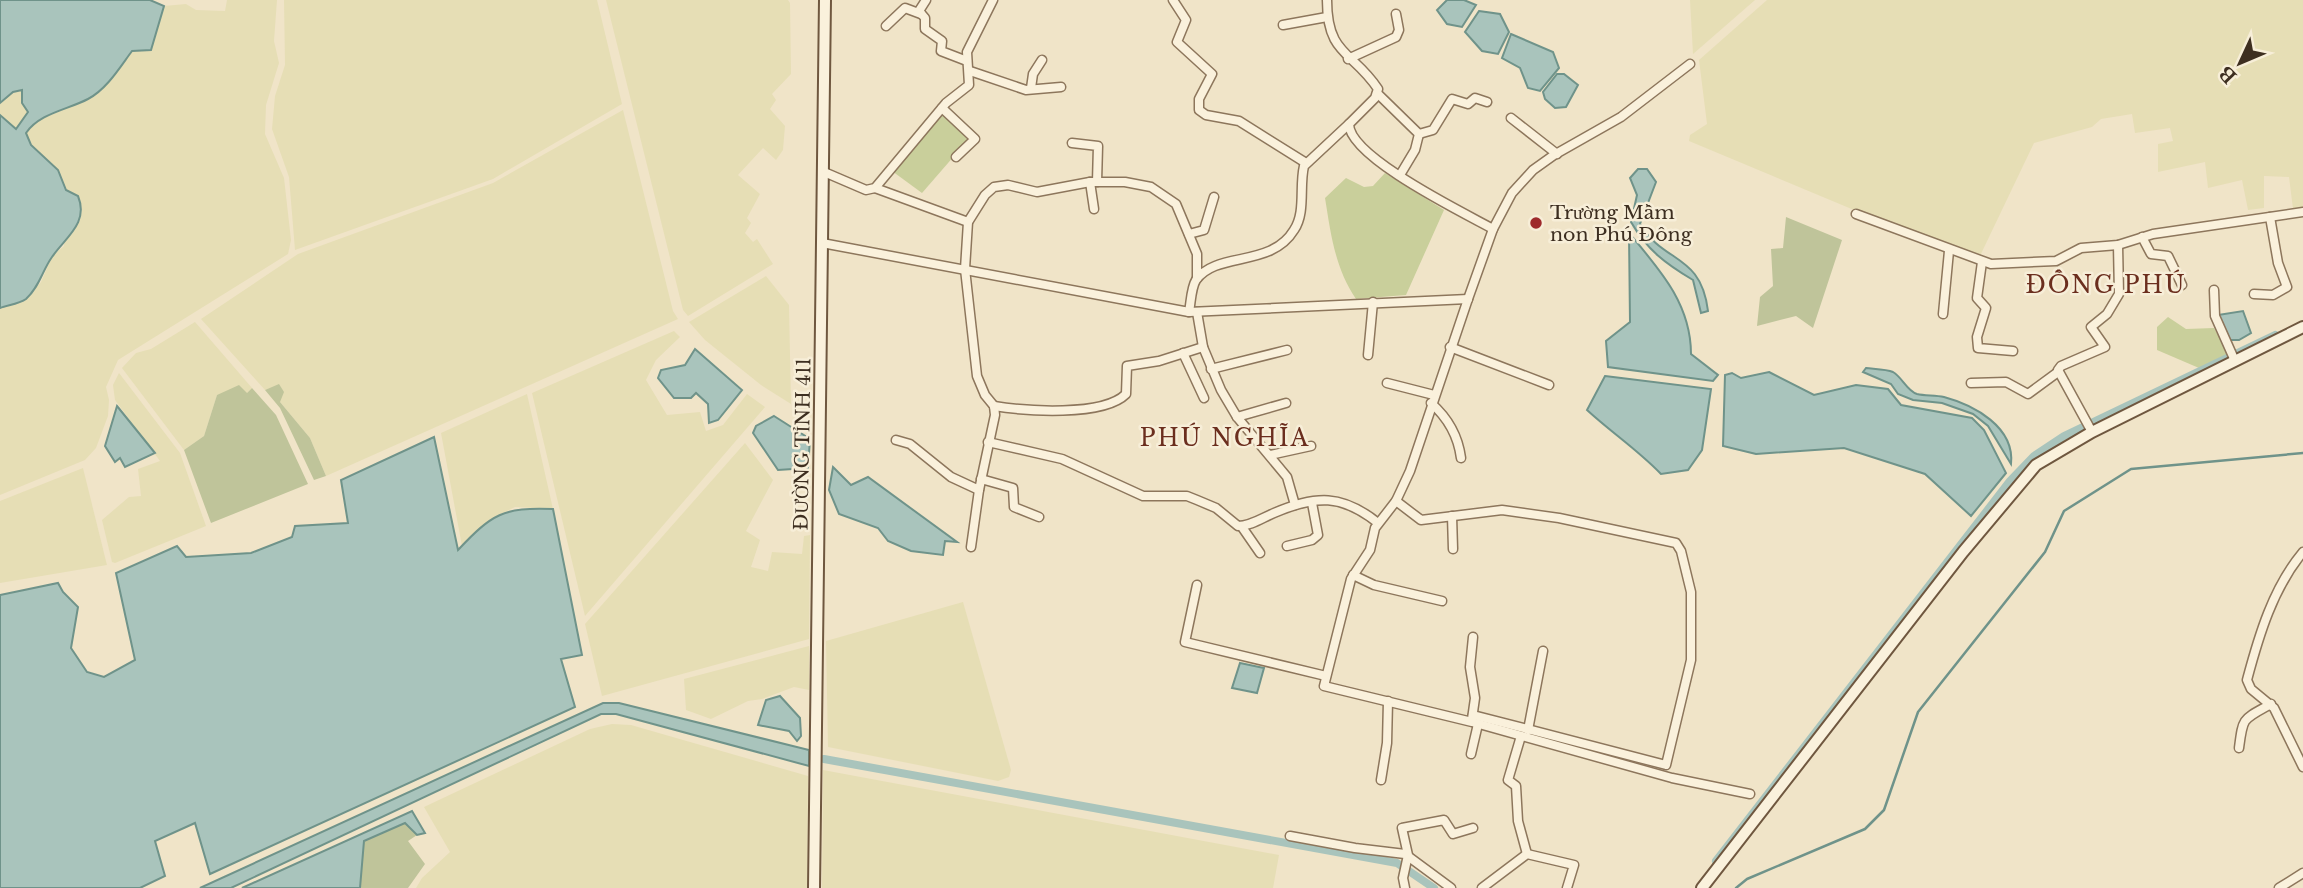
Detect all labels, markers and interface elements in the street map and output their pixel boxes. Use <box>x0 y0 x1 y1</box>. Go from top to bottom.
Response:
north arrow <box>2205 28 2275 98</box>
text: B <box>2215 61 2242 88</box>
place label: Trường Mầm non Phú Đông <box>1550 201 1693 246</box>
marker: Trường Mầm non Phú Đông <box>1528 215 1544 231</box>
district label: ĐỒNG PHÚ <box>2025 269 2187 299</box>
street label: ĐƯỜNG TỈNH 411 <box>789 357 816 531</box>
district label: PHÚ NGHĨA <box>1140 422 1310 452</box>

